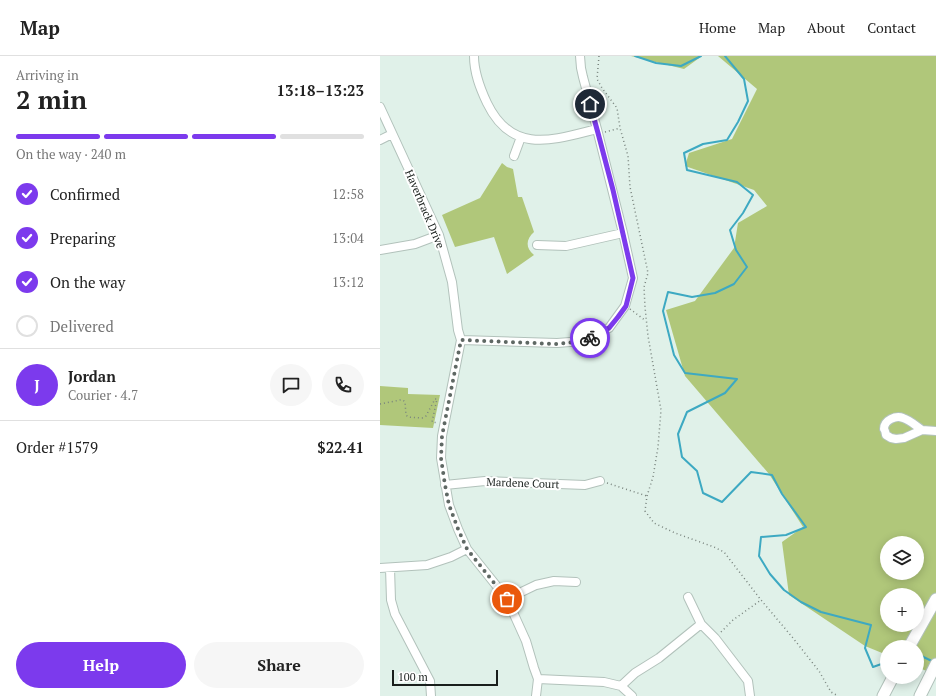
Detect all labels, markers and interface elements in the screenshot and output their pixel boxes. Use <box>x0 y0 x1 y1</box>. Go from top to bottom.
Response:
text: Map <box>20 15 60 40</box>
text: Home <box>699 18 736 37</box>
text: Map <box>758 18 785 37</box>
text: About <box>807 18 845 37</box>
text: Contact <box>867 18 916 37</box>
text: Arriving in <box>16 66 79 84</box>
text: 13:18–13:23 <box>277 80 364 100</box>
text: 2 min <box>16 82 87 116</box>
pin <box>573 87 607 121</box>
icon: home <box>579 93 601 115</box>
text: On the way · 240 m <box>16 145 126 163</box>
street label: Haverbrack Drive <box>402 168 448 251</box>
icon: check <box>16 183 38 205</box>
text: Confirmed <box>50 184 120 204</box>
text: 12:58 <box>332 185 364 203</box>
icon: check <box>16 227 38 249</box>
text: Preparing <box>50 228 115 248</box>
text: 13:04 <box>332 229 364 247</box>
icon: check <box>16 271 38 293</box>
text: On the way <box>50 272 125 292</box>
text: 13:12 <box>332 273 364 291</box>
text: Delivered <box>50 316 114 336</box>
courier <box>570 318 610 358</box>
icon: bike <box>579 327 601 349</box>
button: chat <box>270 364 312 406</box>
button: phone <box>322 364 364 406</box>
text: Jordan <box>68 366 116 386</box>
text: J <box>34 375 40 395</box>
text: Courier · 4.7 <box>68 386 138 404</box>
text: Order #1579 <box>16 437 98 457</box>
text: $22.41 <box>317 437 364 457</box>
street label: Mardene Court <box>486 475 560 491</box>
map controls <box>880 536 924 684</box>
button: layers <box>880 536 924 580</box>
pin <box>490 582 524 616</box>
icon: bag <box>496 588 518 610</box>
button: + <box>880 588 924 632</box>
button: − <box>880 640 924 684</box>
button: Help <box>16 642 186 688</box>
button: Share <box>194 642 364 688</box>
scale bar <box>392 668 498 687</box>
text: 100 m <box>398 670 428 684</box>

